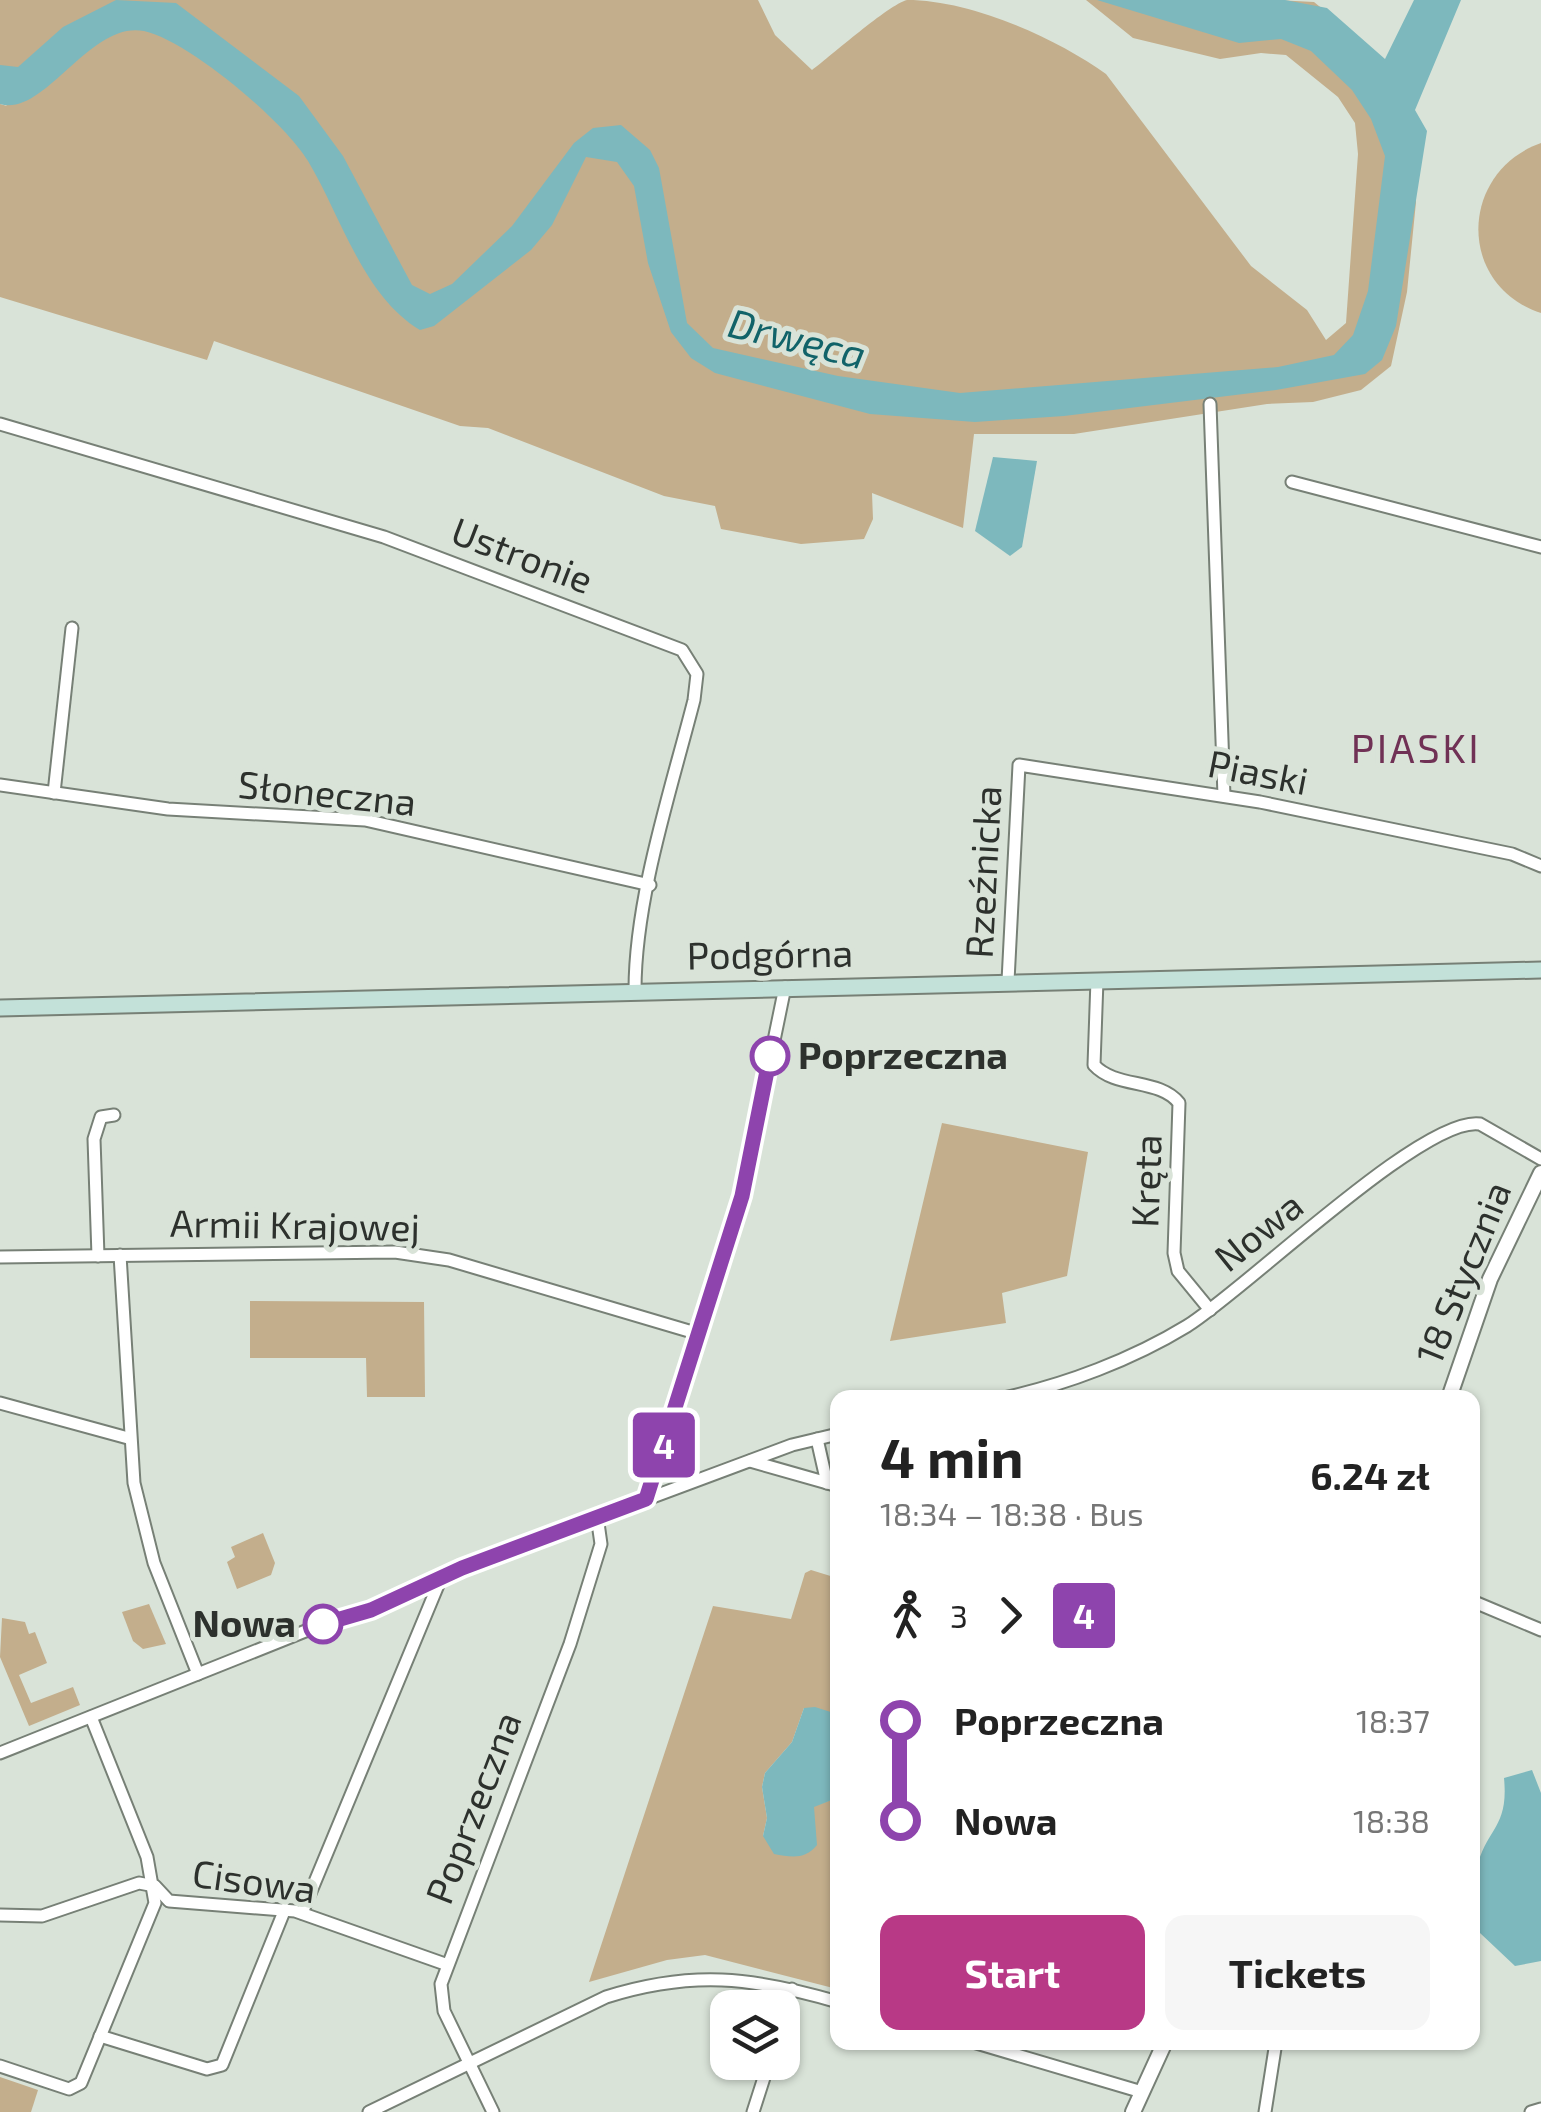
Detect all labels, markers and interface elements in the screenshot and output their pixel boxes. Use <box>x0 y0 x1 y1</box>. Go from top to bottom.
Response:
water label: Drwęca <box>724 297 871 377</box>
street label: Ustronie <box>446 506 600 602</box>
district label: PIASKI <box>1351 723 1481 771</box>
street label: Piaski <box>1205 739 1312 803</box>
street label: Słoneczna <box>236 760 419 824</box>
street label: Rzeźnicka <box>955 784 1009 959</box>
street label: Podgórna <box>686 929 854 977</box>
place label: Poprzeczna <box>798 1031 1008 1077</box>
marker: Poprzeczna <box>751 1037 789 1075</box>
street label: Kręta <box>1120 1134 1170 1228</box>
street label: 18 Stycznia <box>1405 1174 1520 1370</box>
street label: Nowa <box>1204 1181 1311 1280</box>
street label: Armii Krajowej <box>170 1199 420 1249</box>
line badge: 4 <box>632 1412 696 1478</box>
text: 4 min <box>880 1423 1024 1489</box>
text: 4 <box>653 1424 675 1466</box>
text: 6.24 zł <box>1310 1452 1430 1498</box>
text: 18:34 – 18:38 · Bus <box>880 1494 1144 1532</box>
icon: walk <box>880 1588 935 1643</box>
icon: forward <box>983 1588 1038 1643</box>
text: 4 <box>1073 1594 1095 1636</box>
text: 3 <box>950 1596 968 1634</box>
place label: Nowa <box>193 1599 296 1645</box>
marker: Nowa <box>304 1605 342 1643</box>
text: Poprzeczna <box>954 1697 1164 1743</box>
text: 18:37 <box>1356 1701 1430 1739</box>
street label: Poprzeczna <box>415 1705 530 1910</box>
text: Nowa <box>954 1797 1057 1843</box>
text: 18:38 <box>1353 1801 1430 1839</box>
street label: Cisowa <box>190 1849 319 1911</box>
button: Start <box>880 1915 1145 2030</box>
button: Tickets <box>1165 1915 1430 2030</box>
map controls <box>710 1990 800 2080</box>
button: layers <box>710 1990 800 2080</box>

